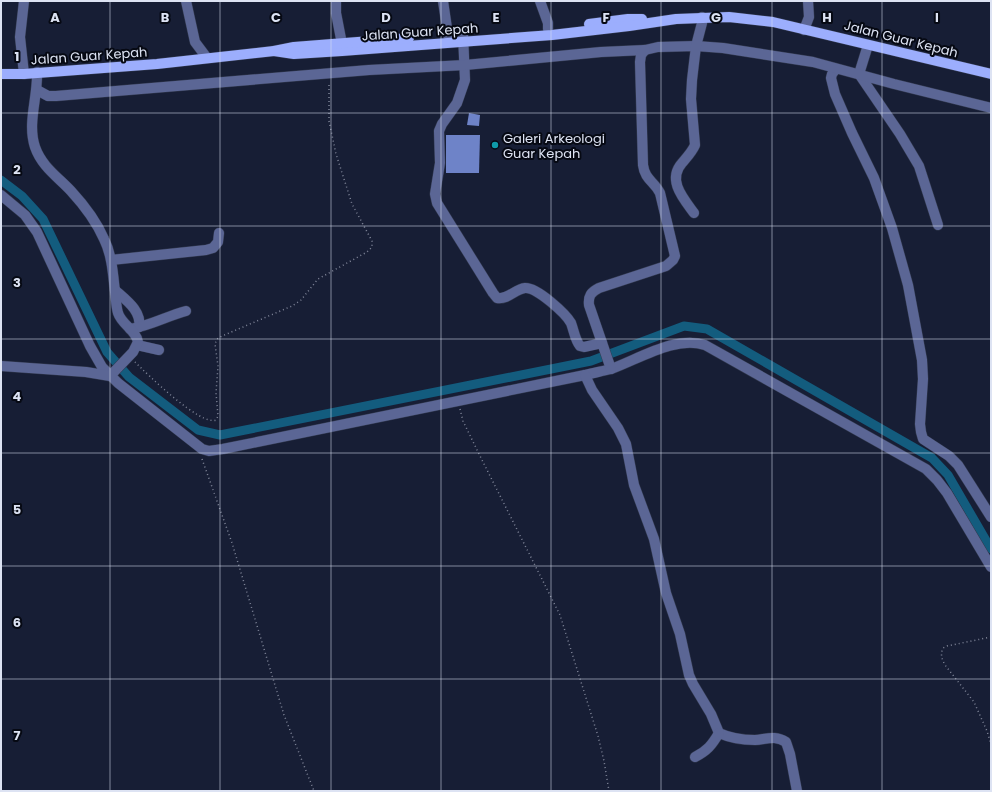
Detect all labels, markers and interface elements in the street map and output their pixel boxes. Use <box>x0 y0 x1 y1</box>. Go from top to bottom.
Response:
text: A <box>50 8 60 27</box>
text: B <box>161 8 170 27</box>
text: C <box>271 8 281 27</box>
text: D <box>381 8 391 27</box>
text: E <box>492 8 500 27</box>
text: F <box>602 8 610 27</box>
text: G <box>711 8 721 27</box>
text: H <box>822 8 832 27</box>
text: I <box>935 8 939 27</box>
street label: Jalan Guar Kepah <box>842 16 960 62</box>
street label: Jalan Guar Kepah <box>361 18 479 46</box>
street label: Jalan Guar Kepah <box>30 42 148 70</box>
text: 1 <box>15 47 19 66</box>
place label: Galeri Arkeologi Guar Kepah <box>503 129 605 163</box>
marker: Galeri Arkeologi Guar Kepah <box>490 140 500 150</box>
text: 2 <box>13 160 21 179</box>
text: 3 <box>13 273 21 292</box>
text: 4 <box>13 387 22 406</box>
text: 5 <box>13 500 21 519</box>
text: 6 <box>13 613 21 632</box>
text: 7 <box>14 726 21 745</box>

